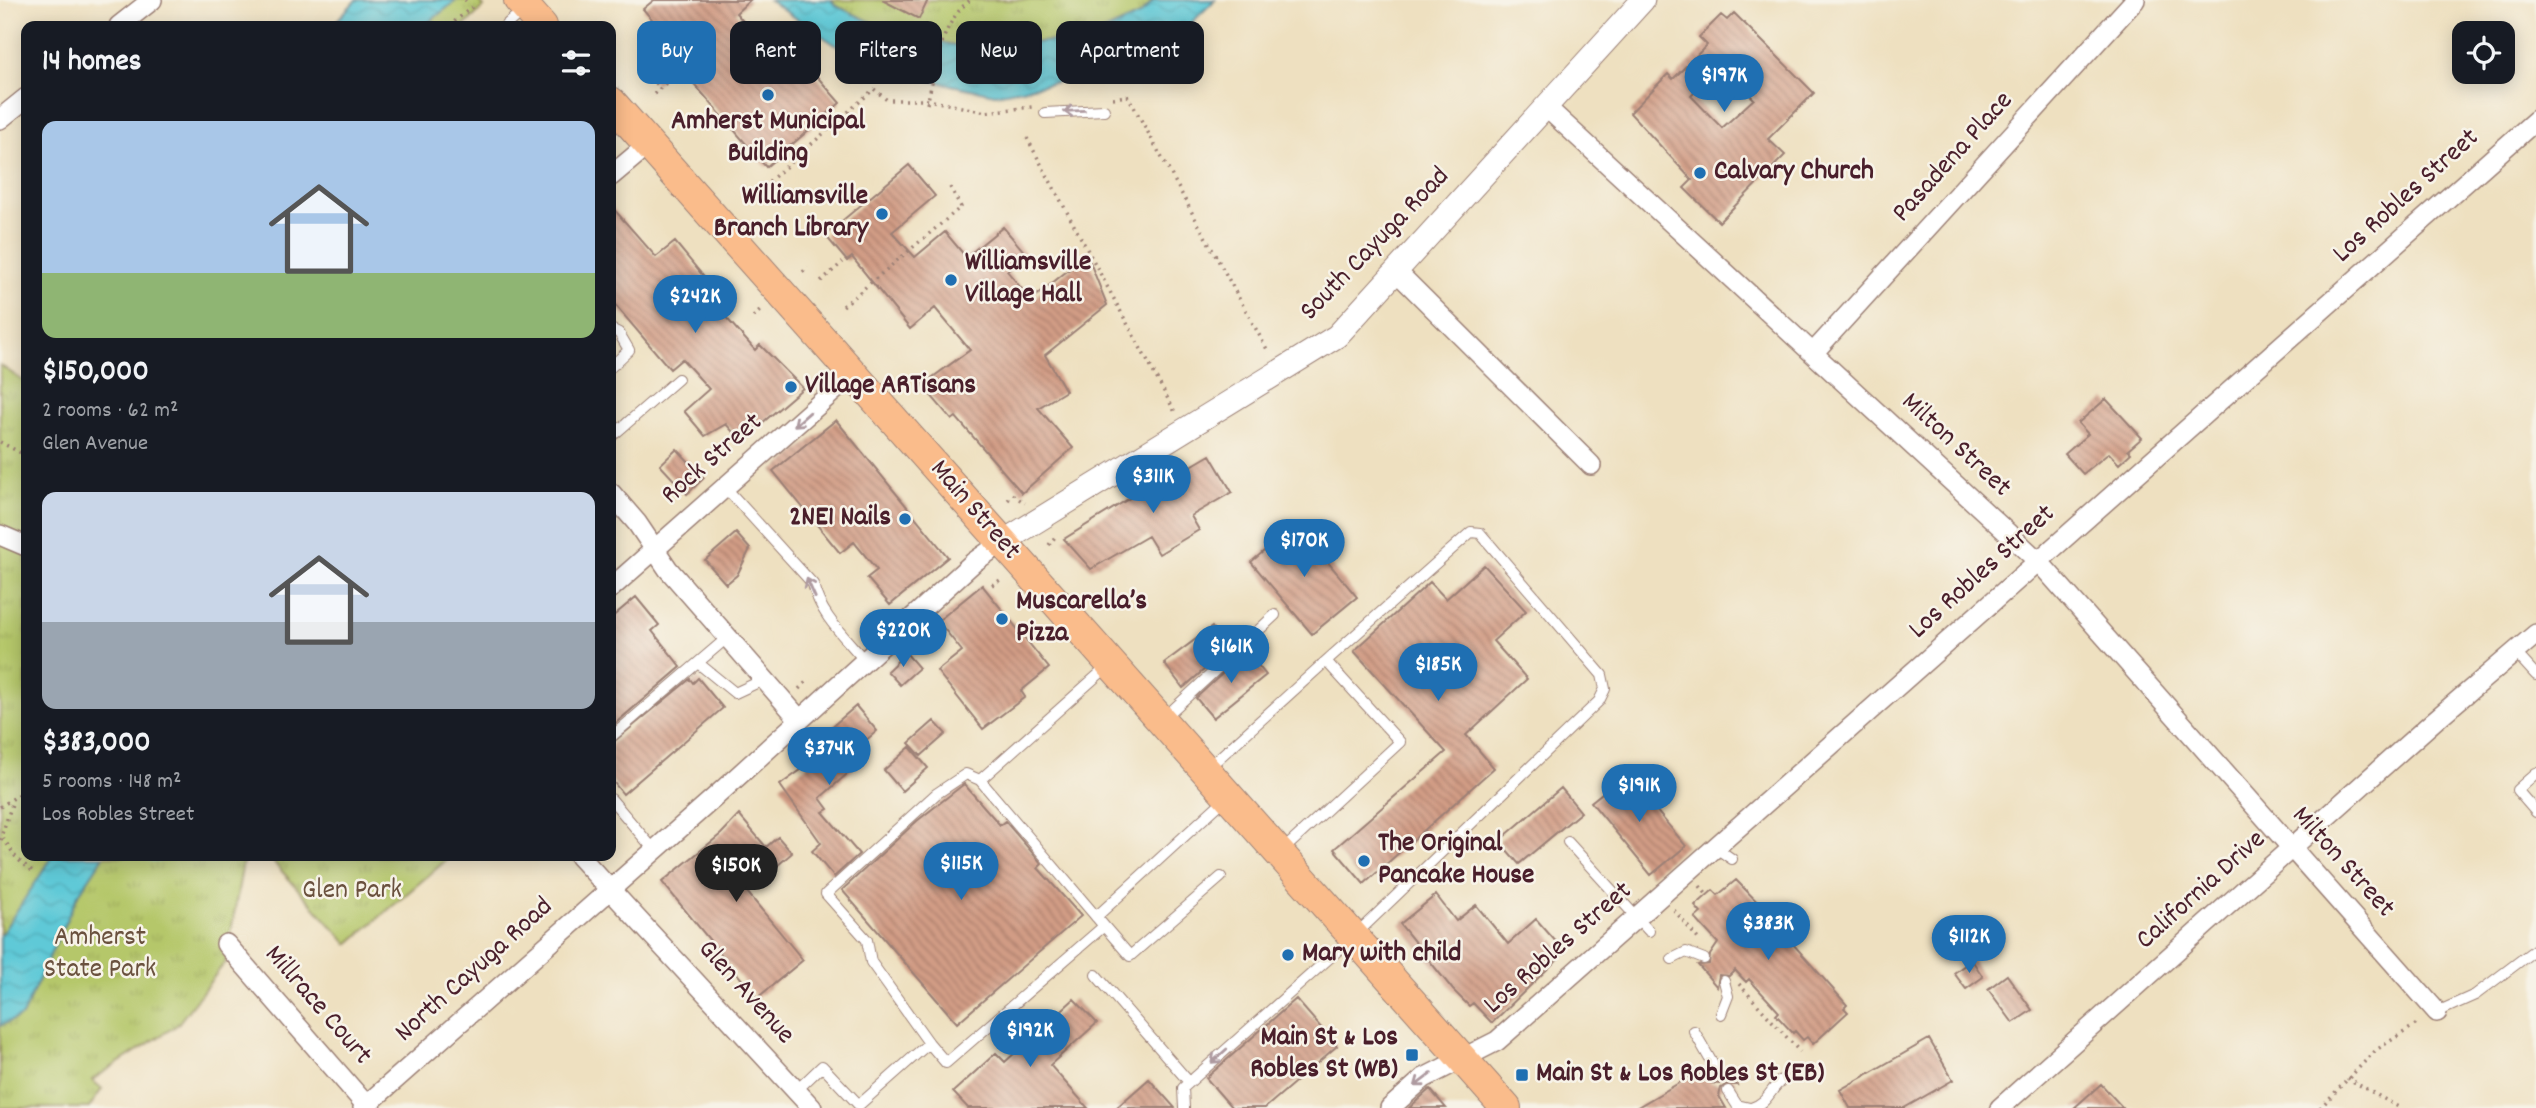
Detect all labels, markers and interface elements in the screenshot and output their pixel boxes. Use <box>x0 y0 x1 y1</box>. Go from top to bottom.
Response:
chip: Buy <box>637 21 716 84</box>
chip: Rent <box>730 21 821 84</box>
chip: Filters <box>835 21 942 84</box>
chip: New <box>956 21 1042 84</box>
chip: Apartment <box>1056 21 1204 84</box>
map controls <box>2452 21 2515 84</box>
button: locate <box>2452 21 2515 84</box>
text: 14 homes <box>42 42 141 85</box>
icon: filters <box>557 44 595 82</box>
pin: $197K <box>1675 54 1773 114</box>
text: $197K <box>1701 60 1747 93</box>
street label: Pasadena Place <box>1884 83 2024 233</box>
marker: Amherst Municipal Building <box>760 87 776 103</box>
place label: Amherst Municipal Building <box>671 103 865 175</box>
one-way arrow <box>1063 105 1086 118</box>
street label: Los Robles Street <box>2325 120 2489 274</box>
place label: Calvary Church <box>1714 153 1874 193</box>
street label: South Cayuga Road <box>1292 159 1460 331</box>
marker: Calvary Church <box>1692 165 1708 181</box>
icon: home <box>256 166 382 292</box>
place label: Williamsville Branch Library <box>714 178 870 250</box>
marker: Williamsville Branch Library <box>874 206 890 222</box>
place label: Williamsville Village Hall <box>965 244 1091 316</box>
marker: Williamsville Village Hall <box>943 272 959 288</box>
pin: $242K <box>646 276 744 335</box>
text: $242K <box>669 281 721 314</box>
text: $150,000 <box>42 352 149 395</box>
place label: Village ARTisans <box>805 367 976 407</box>
marker: Village ARTisans <box>783 379 799 395</box>
street label: Milton Street <box>1891 384 2019 508</box>
text: 2 rooms · 62 m² <box>42 395 178 428</box>
street label: Rock Street <box>653 404 773 516</box>
one-way arrow <box>794 411 811 428</box>
text: Glen Avenue <box>42 428 148 461</box>
street label: Main Street <box>919 452 1029 570</box>
pin: $311K <box>1104 456 1202 515</box>
text: $311K <box>1132 461 1174 494</box>
street label: Los Robles Street <box>1901 496 2065 650</box>
place label: 2NE1 Nails <box>789 499 891 539</box>
marker: 2NE1 Nails <box>897 511 913 527</box>
pin: $170K <box>1255 520 1353 579</box>
text: $170K <box>1280 525 1328 558</box>
icon: home <box>256 537 382 663</box>
one-way arrow <box>804 578 817 599</box>
place label: Muscarella’s Pizza <box>1016 583 1147 655</box>
pin: $220K <box>854 610 952 669</box>
marker: Muscarella’s Pizza <box>994 611 1010 627</box>
text: $220K <box>876 615 930 648</box>
pin: $161K <box>1182 626 1280 685</box>
text: $161K <box>1209 631 1253 664</box>
pin: $185K <box>1389 644 1487 703</box>
text: $185K <box>1414 649 1462 682</box>
text: $383,000 <box>42 723 151 766</box>
pin: $374K <box>780 728 878 787</box>
text: $374K <box>804 733 854 766</box>
pin: $191K <box>1590 764 1688 824</box>
text: 5 rooms · 148 m² <box>42 766 181 799</box>
text: $191K <box>1618 770 1660 803</box>
street label: Milton Street <box>2281 798 2403 928</box>
text: Los Robles Street <box>42 799 194 832</box>
street label: California Drive <box>2128 822 2276 960</box>
place label: The Original Pancake House <box>1378 825 1534 897</box>
pin: $115K <box>912 842 1010 902</box>
pin: $150K <box>687 844 785 904</box>
text: $115K <box>939 848 983 881</box>
text: $150K <box>711 850 761 883</box>
marker: The Original Pancake House <box>1356 853 1372 869</box>
park label: Glen Park <box>302 872 402 912</box>
street label: Los Robles Street <box>1476 873 1642 1025</box>
street label: North Cayuga Road <box>387 889 563 1053</box>
pin: $383K <box>1719 902 1817 962</box>
text: $383K <box>1742 908 1794 941</box>
pin: $112K <box>1920 916 2018 975</box>
park label: Amherst State Park <box>44 919 156 991</box>
text: $112K <box>1948 921 1990 954</box>
street label: Glen Avenue <box>687 932 803 1054</box>
place label: Mary with child <box>1302 935 1461 975</box>
street label: Millrace Court <box>254 937 380 1075</box>
marker: Mary with child <box>1280 947 1296 963</box>
pin: $192K <box>981 1010 1079 1069</box>
text: $192K <box>1006 1015 1054 1048</box>
place label: Main St & Los Robles St (WB) <box>1250 1019 1398 1091</box>
marker: Main St & Los Robles St (WB) <box>1404 1047 1420 1063</box>
one-way arrow <box>1210 1048 1228 1064</box>
place label: Main St & Los Robles St (EB) <box>1536 1055 1824 1095</box>
marker: Main St & Los Robles St (EB) <box>1514 1067 1530 1083</box>
one-way arrow <box>1414 1073 1433 1087</box>

